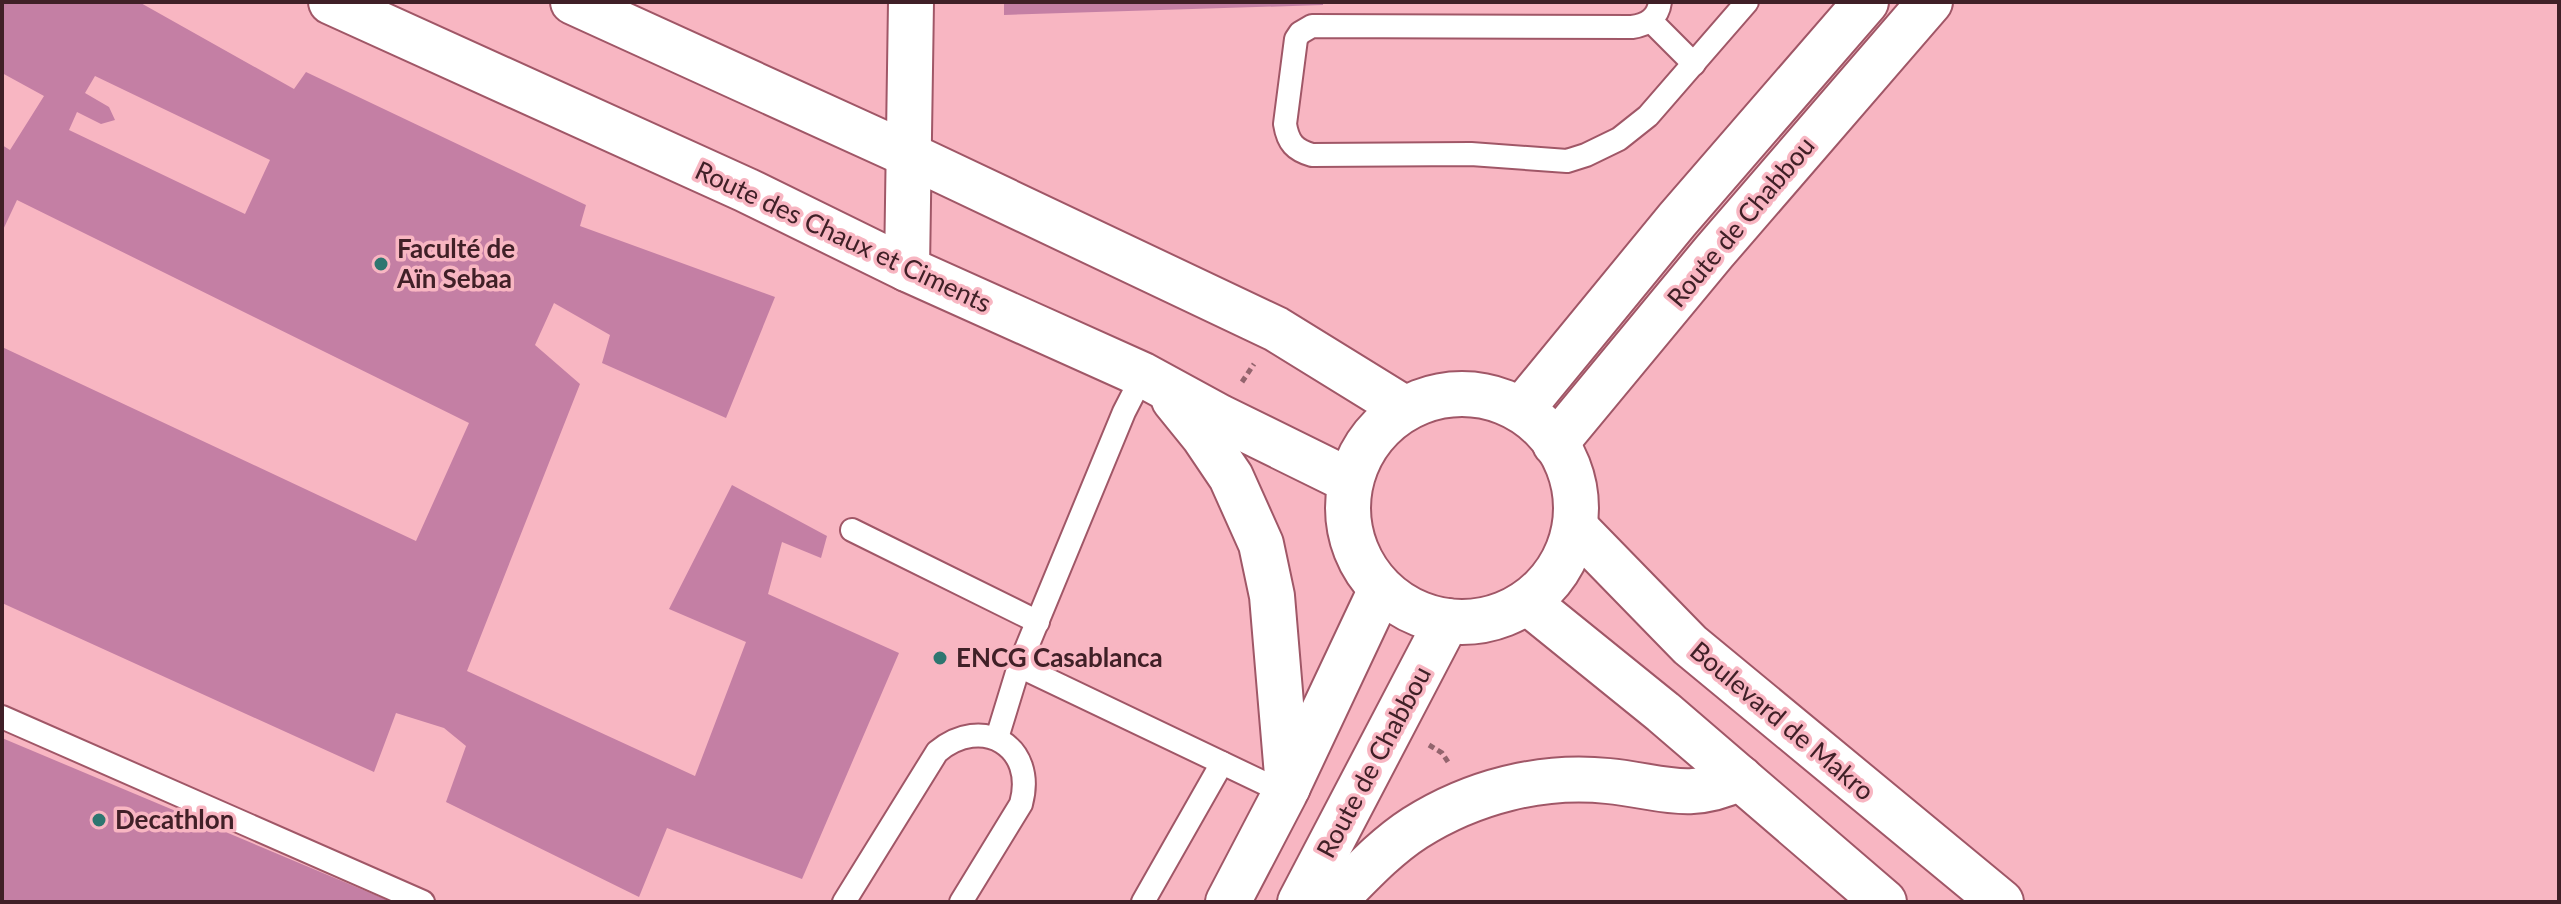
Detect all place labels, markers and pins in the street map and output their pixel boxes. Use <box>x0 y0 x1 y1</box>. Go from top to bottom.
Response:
place label: Faculté de Aïn Sebaa <box>396 232 515 294</box>
marker: Faculté de Aïn Sebaa <box>372 255 390 273</box>
place label: ENCG Casablanca <box>956 641 1163 673</box>
marker: ENCG Casablanca <box>931 649 949 667</box>
place label: Decathlon <box>115 803 234 835</box>
marker: Decathlon <box>90 811 108 829</box>

